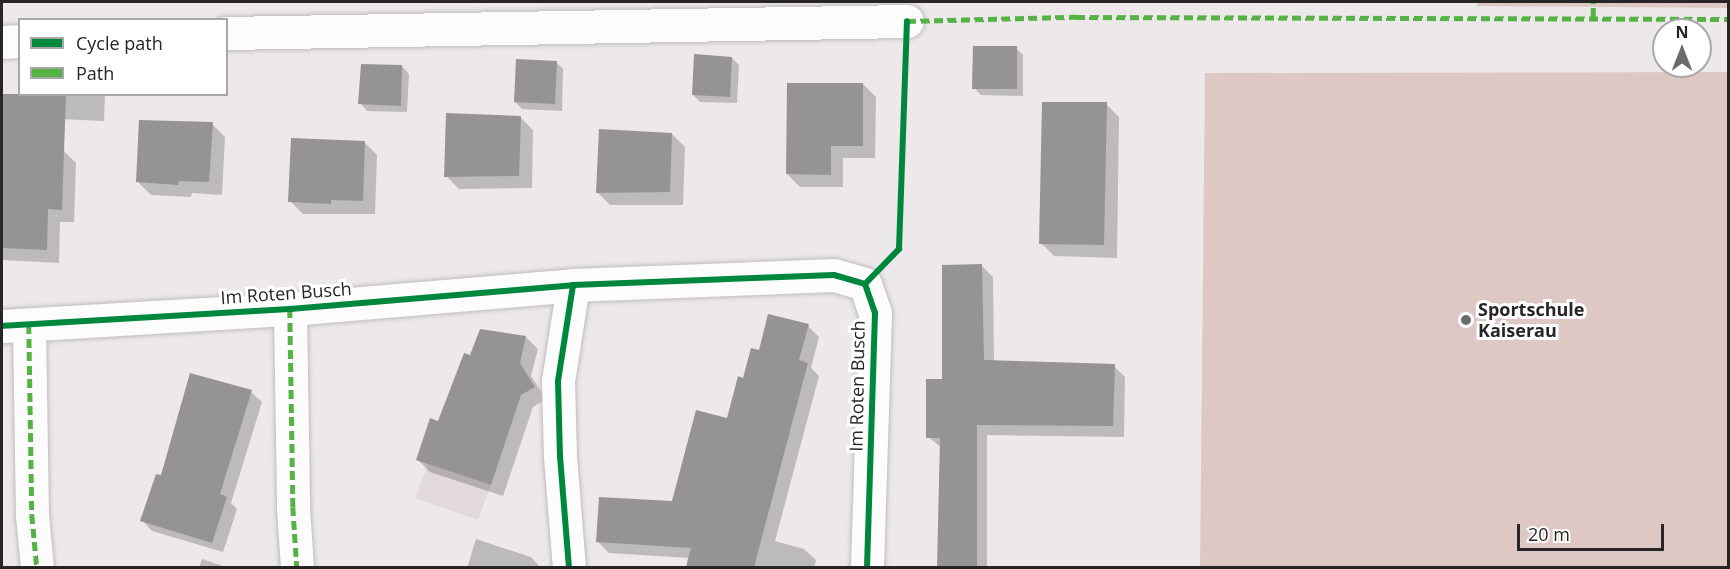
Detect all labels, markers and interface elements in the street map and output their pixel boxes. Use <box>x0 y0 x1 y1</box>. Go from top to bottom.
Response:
legend <box>18 18 228 96</box>
north arrow <box>1652 18 1712 78</box>
text: N <box>1675 21 1689 43</box>
text: Cycle path <box>76 31 163 55</box>
text: Path <box>76 61 114 85</box>
street label: Im Roten Busch <box>220 278 352 308</box>
place label: Sportschule Kaiserau <box>1478 299 1584 342</box>
marker: Sportschule Kaiserau <box>1459 313 1473 327</box>
street label: Im Roten Busch <box>845 320 869 452</box>
scale bar <box>1520 512 1667 550</box>
text: 20 m <box>1528 522 1570 546</box>

